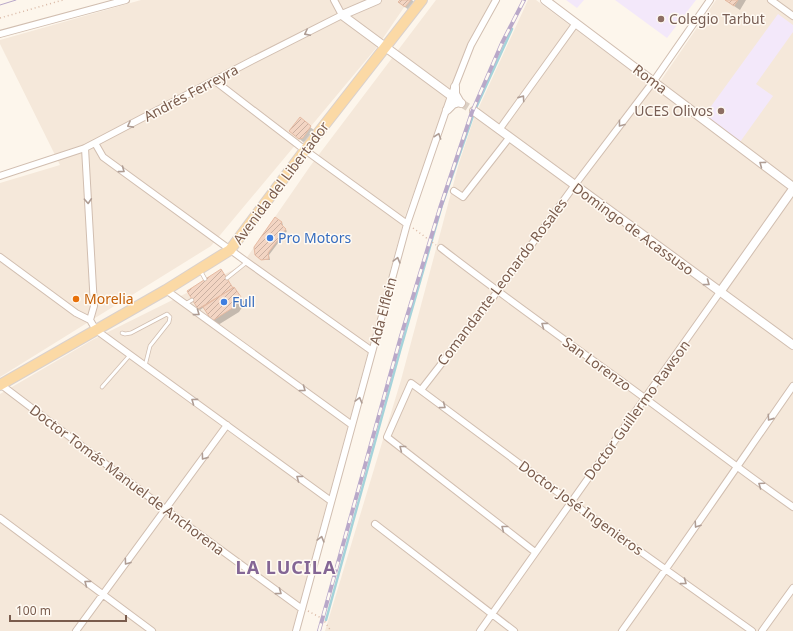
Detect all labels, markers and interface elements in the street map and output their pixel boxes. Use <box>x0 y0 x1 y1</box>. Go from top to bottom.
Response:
place label: Colegio Tarbut <box>669 9 765 28</box>
marker: Colegio Tarbut <box>656 14 666 24</box>
one-way arrow <box>304 28 312 36</box>
street label: Andrés Ferreyra <box>140 60 241 125</box>
street label: Roma <box>629 60 671 98</box>
one-way arrow <box>517 96 524 103</box>
place label: UCES Olivos <box>634 101 713 120</box>
marker: UCES Olivos <box>716 106 726 116</box>
street label: Avenida del Libertador <box>228 117 333 248</box>
one-way arrow <box>127 120 134 128</box>
one-way arrow <box>619 120 626 127</box>
one-way arrow <box>433 133 442 140</box>
one-way arrow <box>759 162 766 169</box>
one-way arrow <box>118 165 125 173</box>
street label: Domingo de Acassuso <box>569 178 698 279</box>
street label: Comandante Leonardo Rosales <box>432 194 571 369</box>
one-way arrow <box>84 198 93 204</box>
place label: Pro Motors <box>278 228 352 247</box>
marker: Pro Motors <box>265 233 275 243</box>
one-way arrow <box>392 257 401 264</box>
street label: Ada Elflein <box>364 275 401 347</box>
one-way arrow <box>703 278 710 285</box>
place label: Morelia <box>84 289 134 308</box>
place label: Full <box>232 292 255 311</box>
marker: Morelia <box>71 294 81 304</box>
marker: Full <box>219 297 229 307</box>
one-way arrow <box>193 308 200 315</box>
one-way arrow <box>541 323 548 330</box>
street label: San Lorenzo <box>559 332 636 395</box>
street label: Doctor Guillermo Rawson <box>579 336 694 483</box>
one-way arrow <box>298 384 305 391</box>
one-way arrow <box>354 397 362 404</box>
one-way arrow <box>191 399 198 406</box>
street label: Doctor Tomás Manuel de Anchorena <box>26 400 229 559</box>
one-way arrow <box>438 401 445 408</box>
one-way arrow <box>768 414 775 421</box>
one-way arrow <box>399 446 406 453</box>
one-way arrow <box>201 452 208 459</box>
street label: Doctor José Ingenieros <box>515 456 648 559</box>
one-way arrow <box>296 475 303 483</box>
one-way arrow <box>759 483 766 490</box>
one-way arrow <box>694 521 702 528</box>
one-way arrow <box>502 526 509 533</box>
one-way arrow <box>316 536 324 542</box>
district label: LA LUCILA <box>236 555 336 579</box>
one-way arrow <box>125 557 132 564</box>
one-way arrow <box>679 577 686 584</box>
one-way arrow <box>84 581 91 588</box>
one-way arrow <box>275 587 282 594</box>
scale bar <box>10 597 126 623</box>
text: 100 m <box>16 602 51 619</box>

